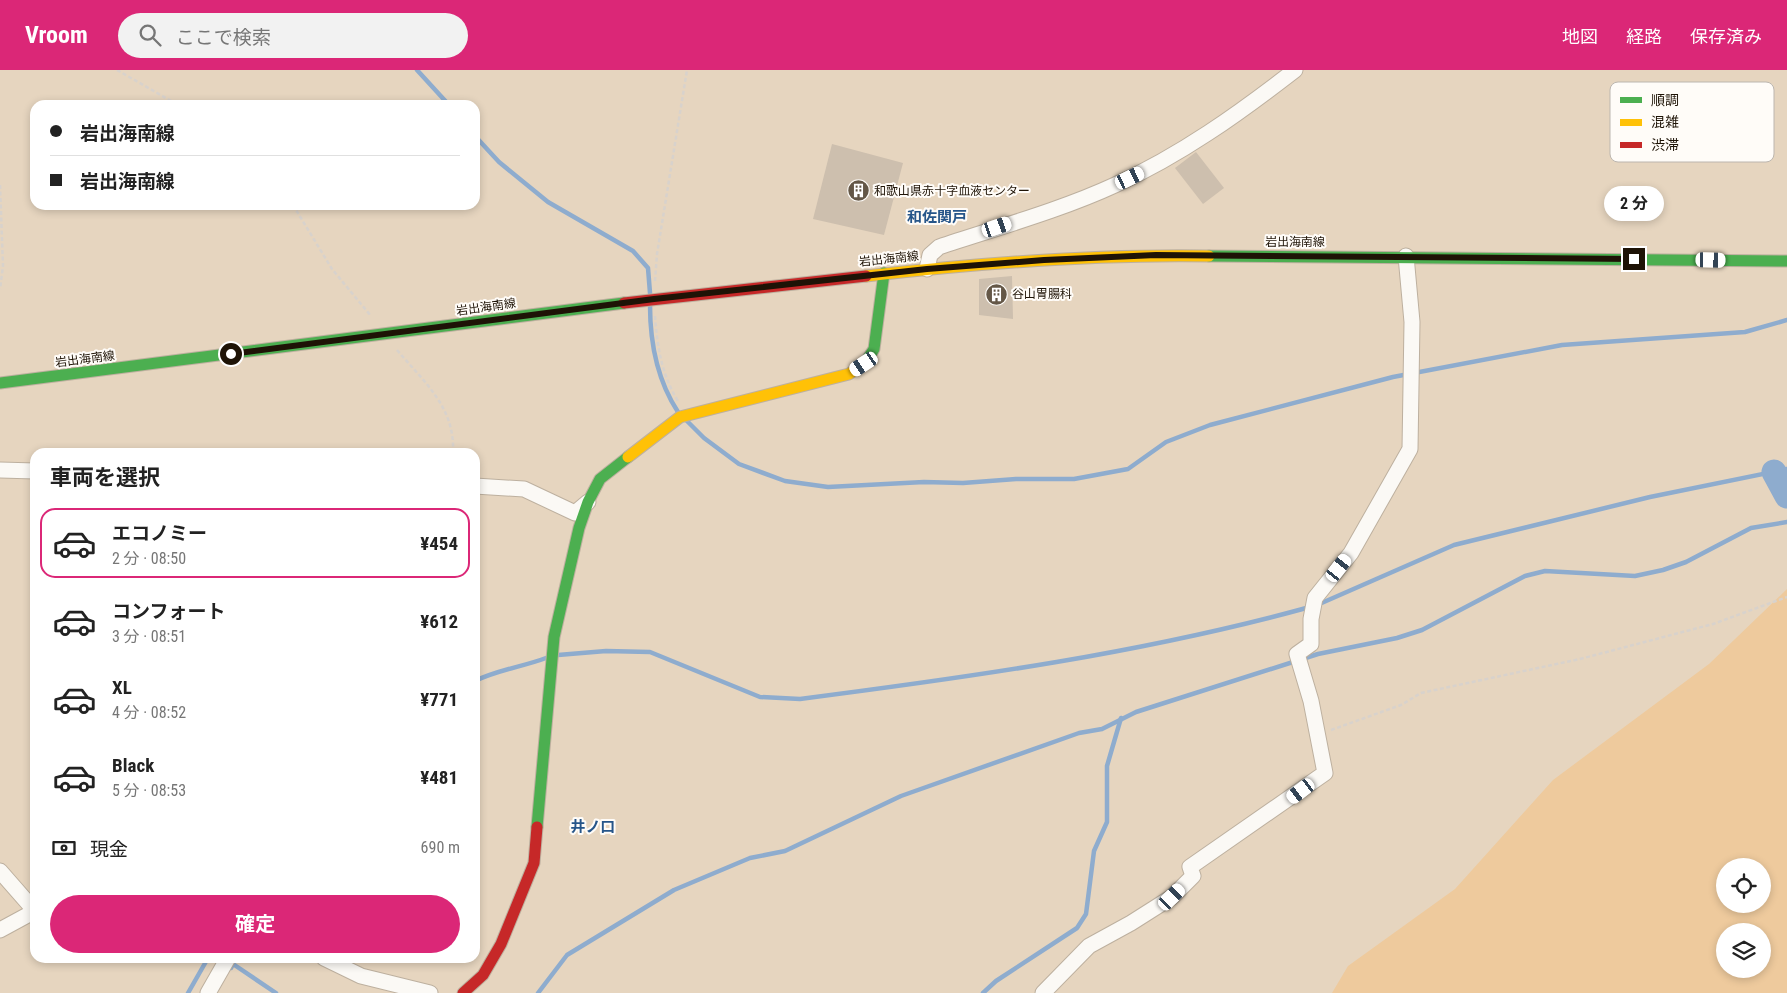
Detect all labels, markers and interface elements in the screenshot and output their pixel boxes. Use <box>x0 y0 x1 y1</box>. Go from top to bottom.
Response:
search box <box>118 13 468 58</box>
text: Vroom <box>25 21 88 49</box>
icon: search <box>136 21 164 49</box>
text: ここで検索 <box>176 26 271 49</box>
text: 地図 <box>1562 26 1598 47</box>
text: 経路 <box>1626 26 1662 47</box>
text: 保存済み <box>1690 26 1762 47</box>
legend <box>1610 82 1774 162</box>
text: 順調 <box>1651 92 1679 108</box>
text: 混雑 <box>1651 114 1679 130</box>
text: 岩出海南線 <box>80 122 175 145</box>
text: 渋滞 <box>1651 137 1679 153</box>
car <box>1113 165 1146 191</box>
text: 岩出海南線 <box>80 170 175 193</box>
building icon: 和歌山県赤十字血液センター <box>846 179 870 203</box>
place label: 和歌山県赤十字血液センター <box>874 184 1030 198</box>
callout: 2 分 <box>1604 186 1664 222</box>
text: 2 分 <box>1620 194 1648 213</box>
district label: 和佐関戸 <box>907 208 967 226</box>
car <box>980 215 1013 239</box>
street label: 岩出海南線 <box>1265 235 1325 249</box>
route end <box>1623 248 1645 270</box>
street label: 岩出海南線 <box>858 249 920 269</box>
car <box>1695 252 1726 268</box>
building icon: 谷山胃腸科 <box>984 282 1008 306</box>
place label: 谷山胃腸科 <box>1012 287 1072 301</box>
street label: 岩出海南線 <box>455 296 517 318</box>
route start <box>220 343 242 365</box>
street label: 岩出海南線 <box>54 348 116 370</box>
car <box>847 349 880 379</box>
text: 車両を選択 <box>50 465 160 490</box>
icon: car <box>52 521 97 566</box>
text: エコノミー <box>112 522 207 545</box>
text: ¥454 <box>420 532 458 555</box>
text: 2 分 · 08:50 <box>112 549 186 568</box>
car <box>1323 552 1354 584</box>
icon: car <box>52 599 97 644</box>
text: コンフォート <box>112 600 225 623</box>
text: ¥612 <box>420 610 458 633</box>
text: 3 分 · 08:51 <box>112 627 186 646</box>
text: XL <box>112 676 132 699</box>
icon: car <box>52 677 97 722</box>
text: ¥771 <box>420 688 458 711</box>
text: 4 分 · 08:52 <box>112 703 186 722</box>
text: Black <box>112 754 154 777</box>
icon: car <box>52 755 97 800</box>
text: ¥481 <box>420 766 458 789</box>
car <box>1284 776 1317 806</box>
text: 5 分 · 08:53 <box>112 781 186 800</box>
district label: 井ノ口 <box>570 818 616 836</box>
icon: cash <box>50 834 78 862</box>
text: 現金 <box>90 838 128 861</box>
text: 690 m <box>421 838 460 857</box>
map controls <box>1716 858 1771 978</box>
button: locate <box>1716 858 1771 913</box>
car <box>1156 881 1187 913</box>
button: 確定 <box>50 895 460 953</box>
button: layers <box>1716 923 1771 978</box>

